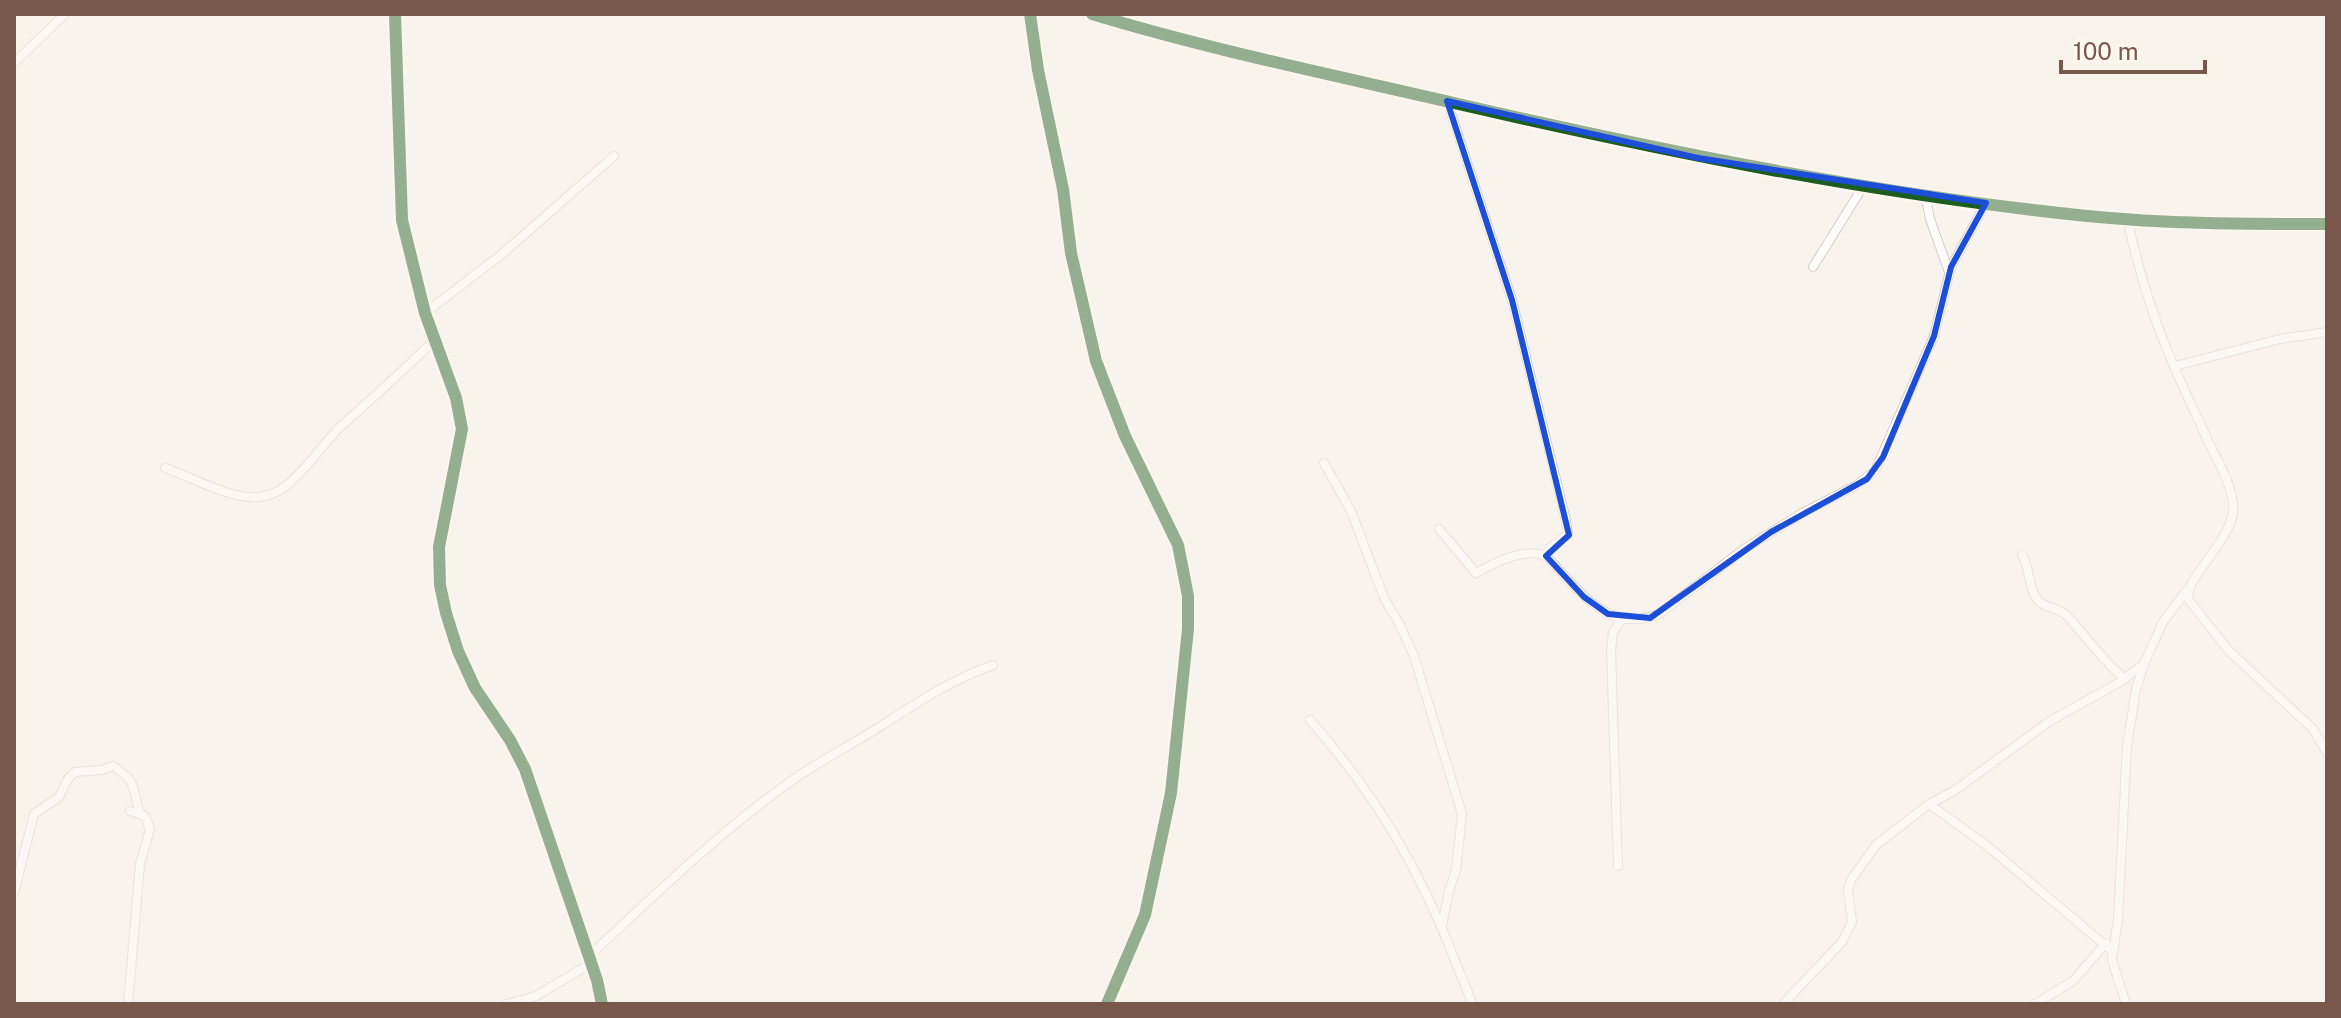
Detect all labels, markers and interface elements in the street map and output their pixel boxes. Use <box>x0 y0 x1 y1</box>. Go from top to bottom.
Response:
scale bar <box>2061 24 2205 74</box>
text: 100 m <box>2073 37 2139 65</box>

